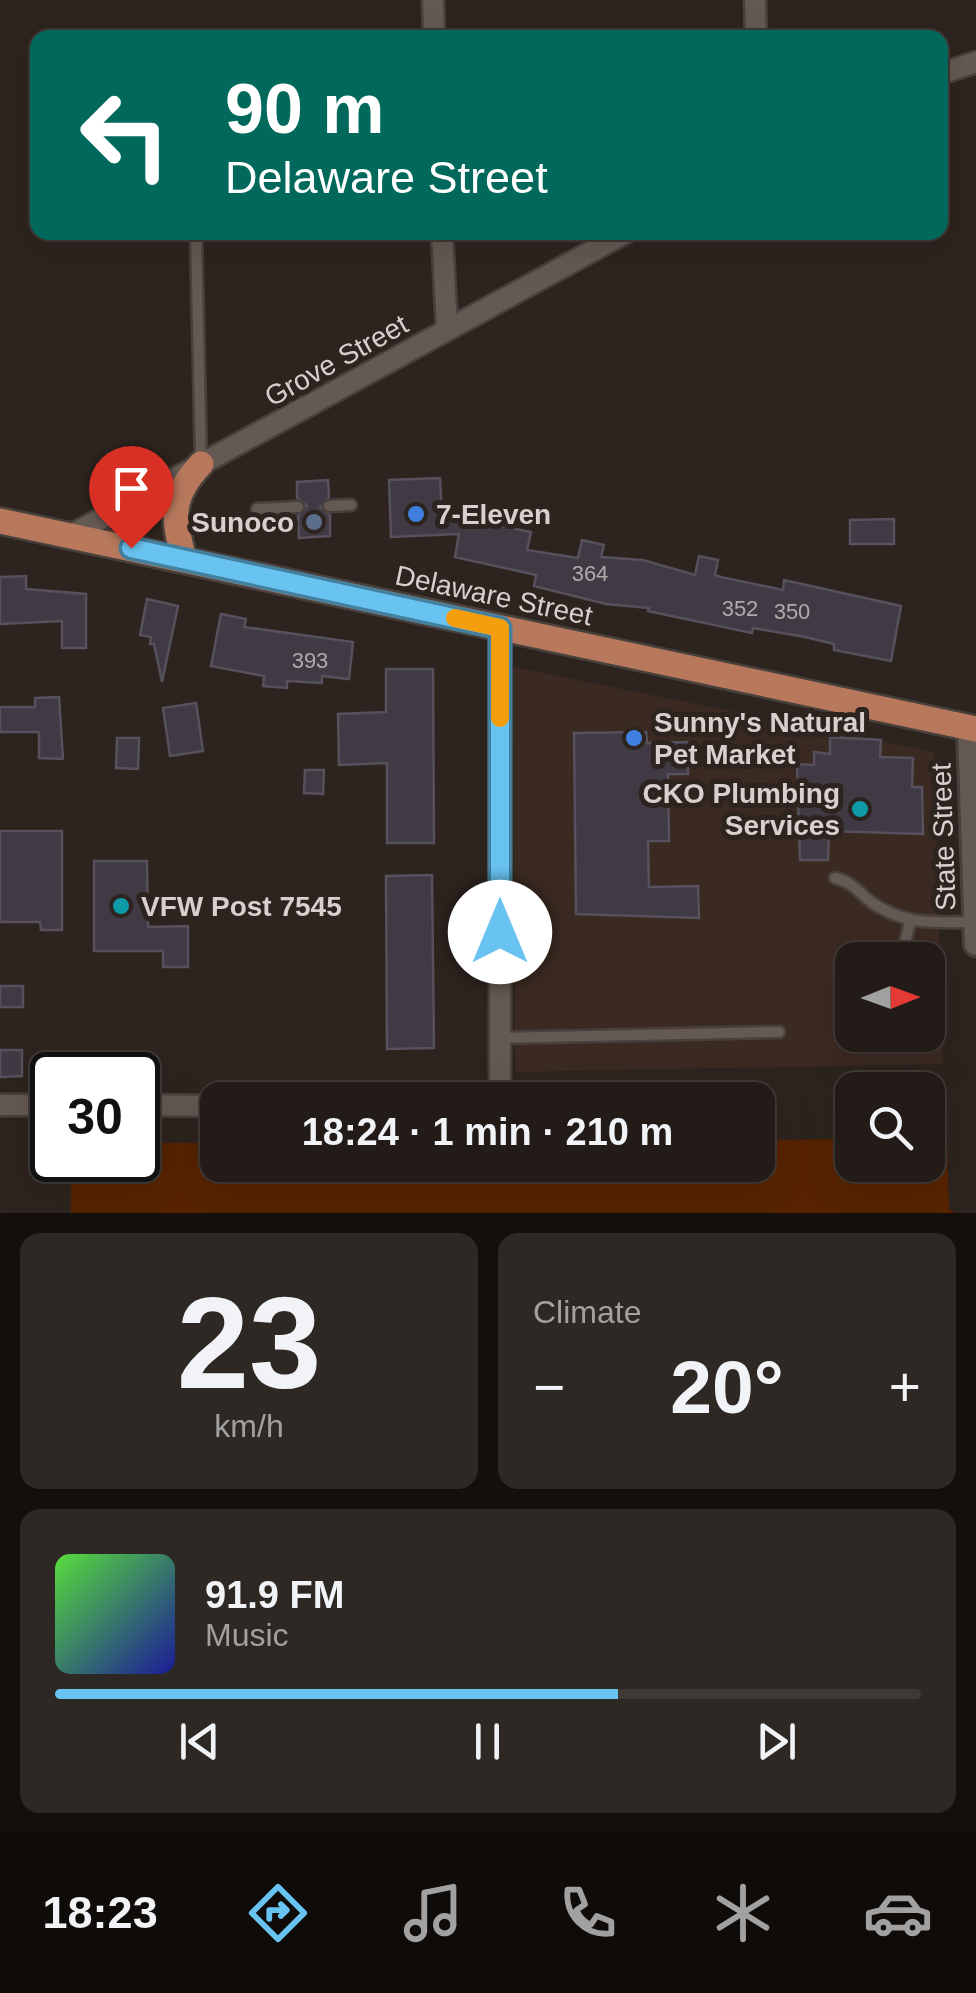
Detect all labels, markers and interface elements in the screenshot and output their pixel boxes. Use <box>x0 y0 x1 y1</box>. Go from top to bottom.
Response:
icon: left <box>60 70 190 200</box>
text: 90 m <box>225 70 385 148</box>
text: Delaware Street <box>225 152 548 203</box>
street label: Grove Street <box>259 308 413 412</box>
pin <box>89 446 174 549</box>
icon: arrive <box>104 461 159 516</box>
place label: 7-Eleven <box>436 499 551 530</box>
marker: 7-Eleven <box>405 503 427 525</box>
place label: Sunoco <box>191 507 294 538</box>
marker: Sunoco <box>303 511 325 533</box>
street label: Delaware Street <box>392 559 596 632</box>
house number: 364 <box>572 561 608 586</box>
house number: 352 <box>722 596 758 621</box>
house number: 350 <box>774 599 810 624</box>
house number: 393 <box>292 648 328 673</box>
place label: Sunny's Natural Pet Market <box>654 707 866 770</box>
marker: Sunny's Natural Pet Market <box>623 727 645 749</box>
street label: State Street <box>925 762 962 911</box>
place label: CKO Plumbing Services <box>642 778 840 841</box>
marker: CKO Plumbing Services <box>849 798 871 820</box>
position arrow <box>448 880 552 984</box>
place label: VFW Post 7545 <box>141 891 342 922</box>
marker: VFW Post 7545 <box>110 895 132 917</box>
north arrow <box>835 942 945 1052</box>
map controls <box>835 942 945 1182</box>
speed limit sign: 30 <box>30 1052 160 1182</box>
button: search <box>835 1072 945 1182</box>
text: 18:24 · 1 min · 210 m <box>302 1111 673 1153</box>
text: 23 <box>177 1270 321 1416</box>
text: Climate <box>533 1294 641 1330</box>
text: 20° <box>670 1345 784 1429</box>
text: − <box>533 1356 565 1418</box>
text: + <box>889 1356 921 1418</box>
text: km/h <box>214 1408 284 1444</box>
text: 91.9 FM <box>205 1574 344 1616</box>
text: Music <box>205 1617 289 1653</box>
icon: previous <box>172 1714 227 1769</box>
icon: pause <box>460 1714 515 1769</box>
icon: next <box>749 1714 804 1769</box>
icon: directions <box>243 1878 313 1948</box>
icon: music <box>398 1878 468 1948</box>
icon: phone <box>553 1878 623 1948</box>
icon: climate <box>708 1878 778 1948</box>
icon: car <box>863 1878 933 1948</box>
text: 18:23 <box>43 1887 158 1938</box>

